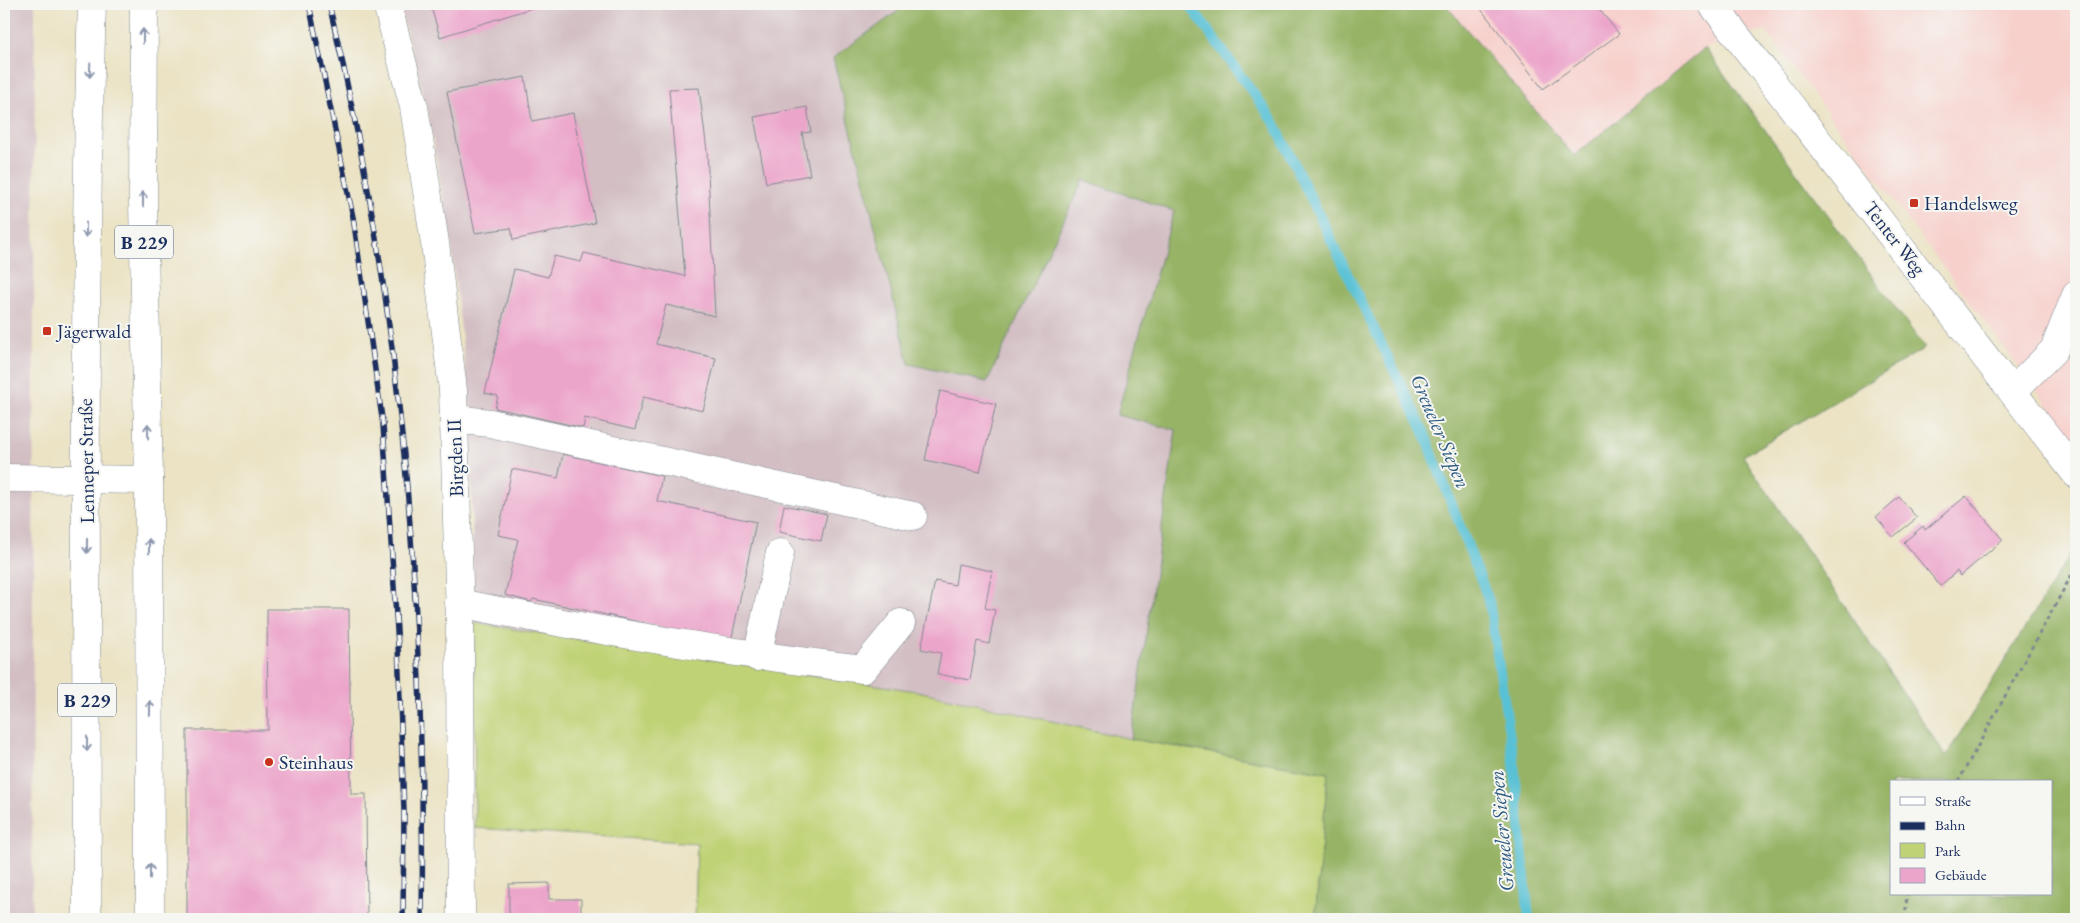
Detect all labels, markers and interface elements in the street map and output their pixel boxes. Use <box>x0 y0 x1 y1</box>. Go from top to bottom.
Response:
one-way arrow <box>138 29 148 45</box>
one-way arrow <box>85 62 94 78</box>
place label: Handelsweg <box>1924 190 2018 216</box>
one-way arrow <box>138 191 148 208</box>
street label: Tenter Weg <box>1858 196 1932 281</box>
marker: Handelsweg <box>1908 197 1920 209</box>
one-way arrow <box>81 222 91 238</box>
road number: B 229 <box>115 226 173 258</box>
place label: Jägerwald <box>55 318 132 344</box>
marker: Jägerwald <box>41 325 53 337</box>
water label: Greueler Siepen <box>1405 370 1477 492</box>
street label: Lenneper Straße <box>72 398 100 524</box>
street label: Birgden II <box>441 418 469 497</box>
one-way arrow <box>143 423 153 440</box>
one-way arrow <box>82 538 92 554</box>
one-way arrow <box>144 538 154 554</box>
road number: B 229 <box>58 684 116 716</box>
one-way arrow <box>145 700 155 716</box>
one-way arrow <box>82 735 92 751</box>
place label: Steinhaus <box>279 749 353 775</box>
marker: Steinhaus <box>263 756 275 768</box>
water label: Greueler Siepen <box>1482 769 1520 893</box>
legend <box>1890 780 2052 896</box>
text: Straße <box>1935 791 1971 810</box>
text: Bahn <box>1935 815 1966 834</box>
text: Park <box>1935 841 1962 860</box>
one-way arrow <box>145 863 155 879</box>
text: Gebäude <box>1935 865 1987 884</box>

